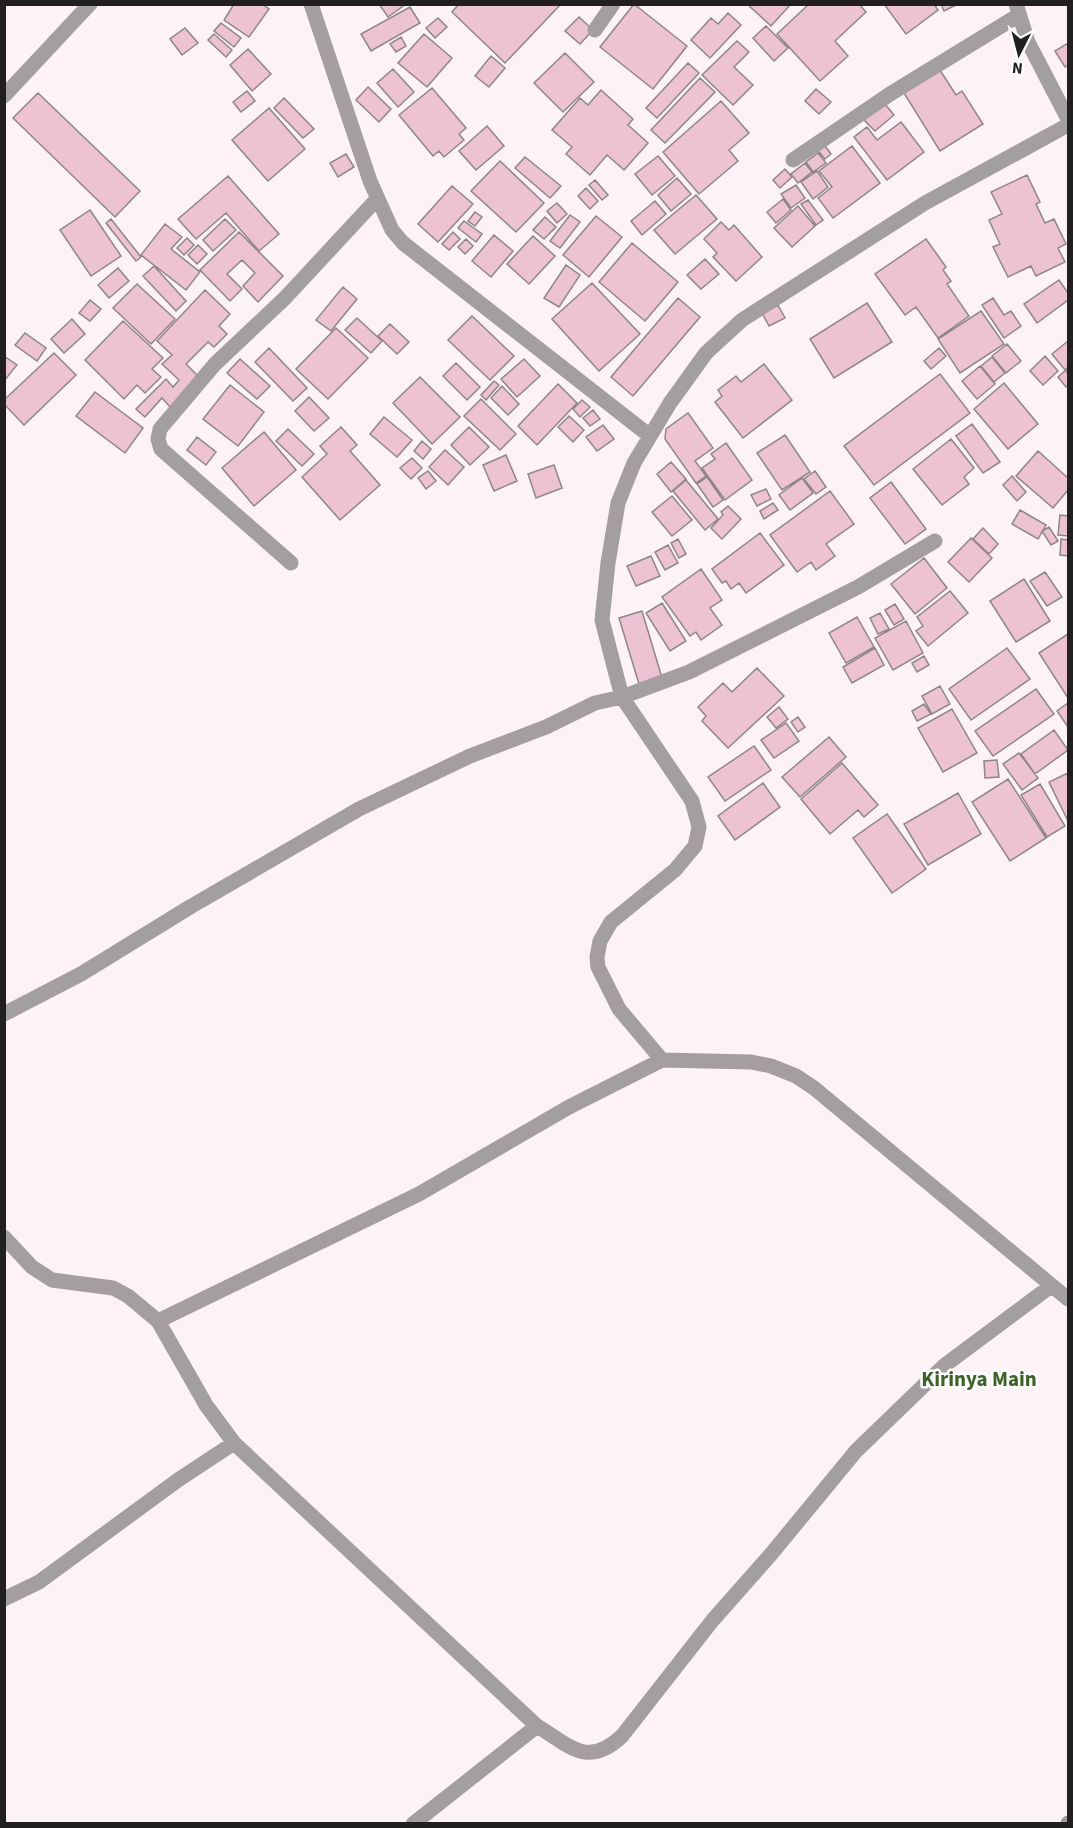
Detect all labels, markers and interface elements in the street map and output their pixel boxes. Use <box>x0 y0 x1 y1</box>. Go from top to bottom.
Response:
north arrow <box>989 24 1049 84</box>
text: N <box>1011 56 1024 79</box>
district label: Kirinya Main <box>921 1364 1037 1394</box>

